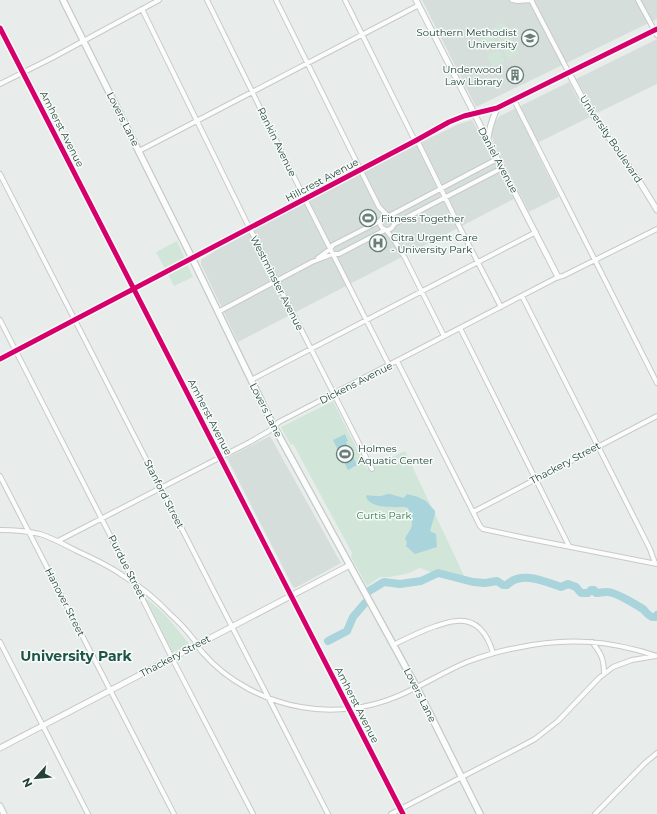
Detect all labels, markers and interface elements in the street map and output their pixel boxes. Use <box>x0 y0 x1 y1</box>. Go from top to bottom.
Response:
place label: Southern Methodist University <box>417 26 518 51</box>
school or university icon: Southern Methodist University <box>520 28 540 48</box>
place label: Underwood Law Library <box>442 63 503 88</box>
building icon: Underwood Law Library <box>505 65 525 85</box>
street label: Amherst Avenue <box>37 89 87 169</box>
street label: Lovers Lane <box>104 90 142 148</box>
street label: University Boulevard <box>577 93 645 185</box>
street label: Rankin Avenue <box>255 105 299 179</box>
street label: Daniel Avenue <box>475 125 521 195</box>
street label: Hillcrest Avenue <box>283 155 361 205</box>
sports icon: Fitness Together <box>358 208 378 228</box>
place label: Fitness Together <box>381 212 464 225</box>
place label: Citra Urgent Care - University Park <box>391 231 478 256</box>
street label: Westminster Avenue <box>247 233 307 333</box>
hospital icon: Citra Urgent Care - University Park <box>368 233 388 253</box>
street label: Dickens Avenue <box>317 359 395 407</box>
street label: Amherst Avenue <box>185 377 235 457</box>
street label: Lovers Lane <box>247 381 285 439</box>
street label: Thackery Street <box>528 439 602 487</box>
place label: Holmes Aquatic Center <box>358 442 433 467</box>
sports icon: Holmes Aquatic Center <box>335 444 355 464</box>
street label: Stanford Street <box>141 457 187 531</box>
park label: Curtis Park <box>357 509 411 522</box>
street label: Purdue Street <box>105 533 149 601</box>
street label: Hanover Street <box>42 566 88 638</box>
street label: Thackery Street <box>138 632 212 680</box>
district label: University Park <box>20 647 133 665</box>
street label: Amherst Avenue <box>332 665 382 745</box>
street label: Lovers Lane <box>401 666 439 724</box>
north arrow <box>16 758 56 798</box>
text: N <box>19 775 35 790</box>

